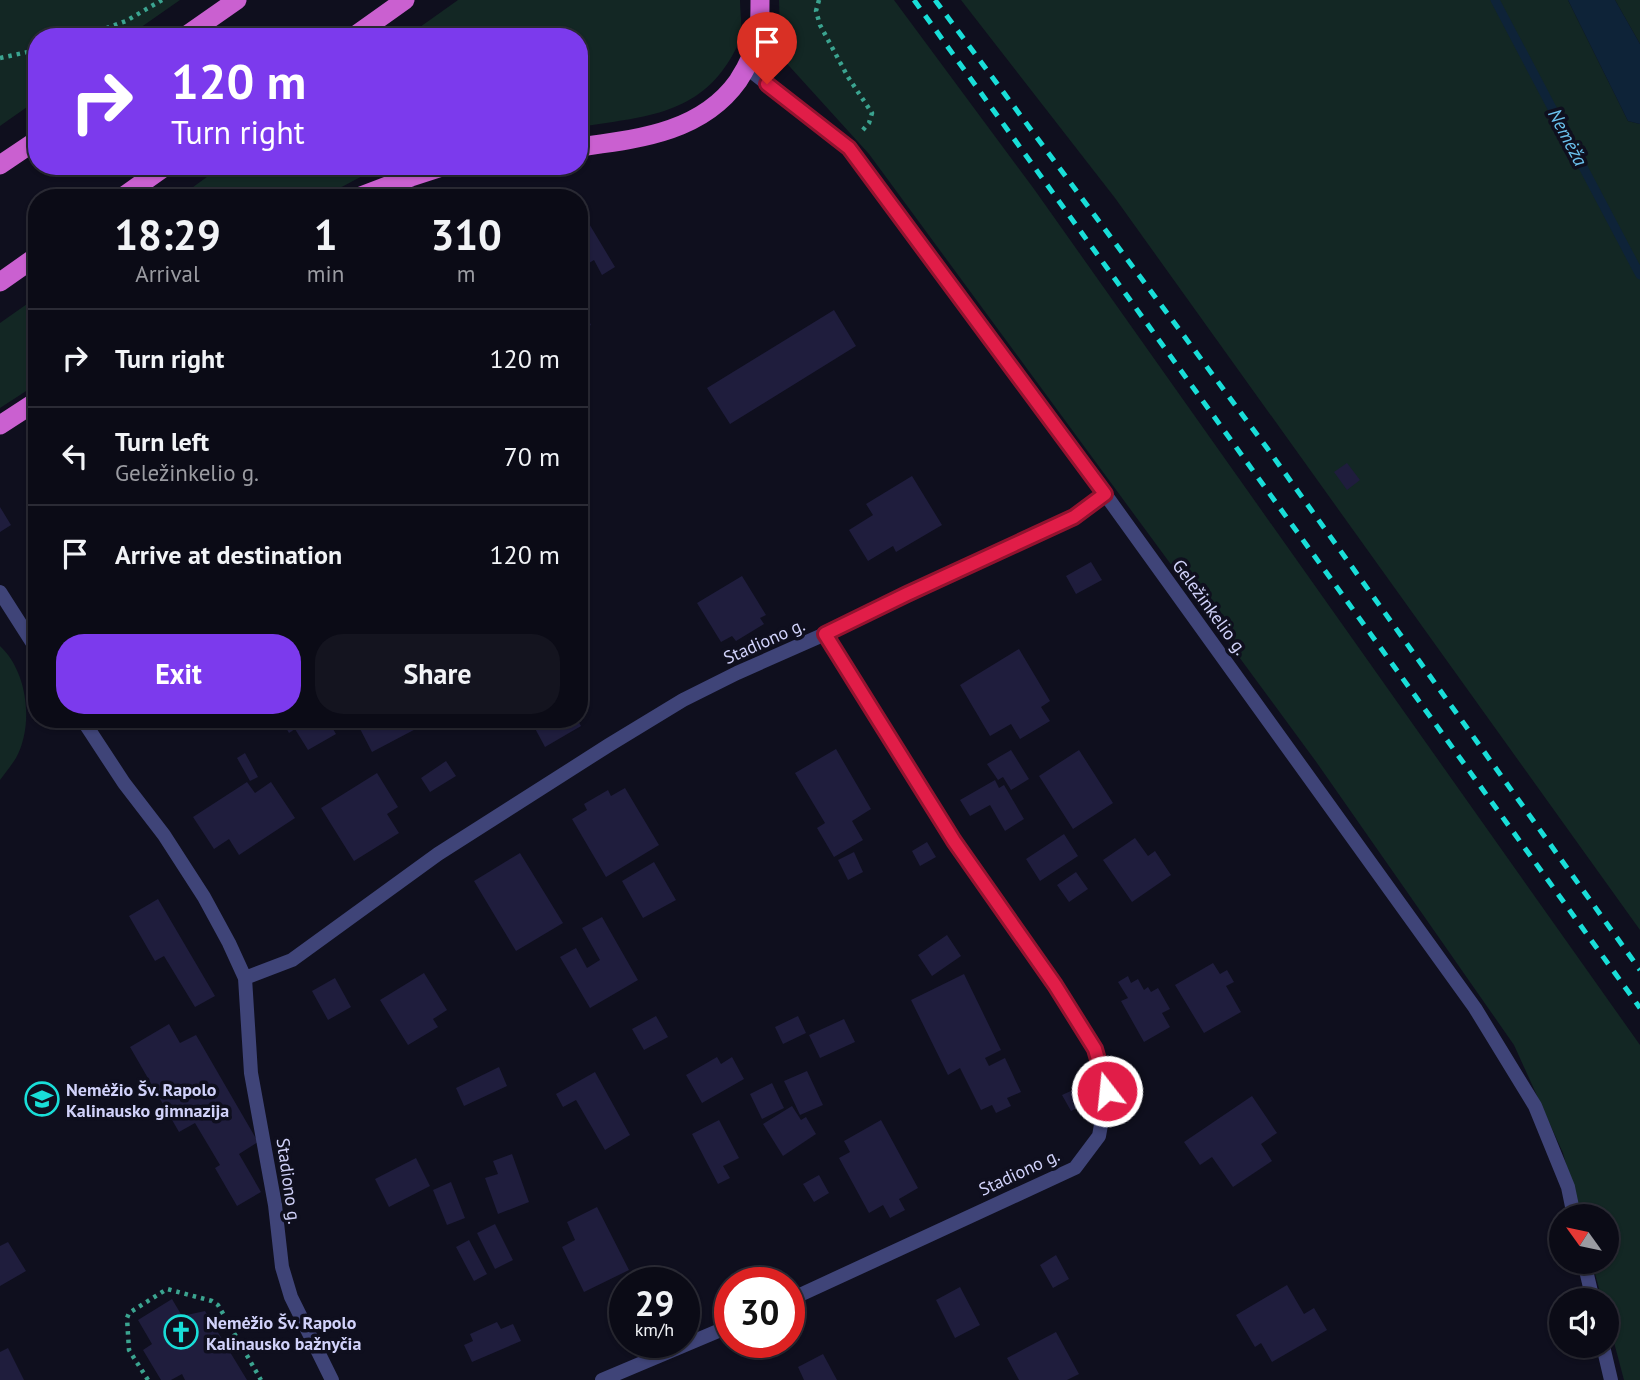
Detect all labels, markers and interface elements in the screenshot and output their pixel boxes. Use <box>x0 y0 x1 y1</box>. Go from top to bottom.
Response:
pin <box>737 12.0 797 84</box>
icon: arrive <box>748 23 786 61</box>
text: 120 m <box>171 49 306 113</box>
icon: right <box>56 56 147 147</box>
water label: Nemėža <box>1543 104 1593 170</box>
text: Turn right <box>171 111 305 153</box>
text: 18:29 <box>114 207 221 262</box>
text: 1 <box>314 207 337 262</box>
text: 310 <box>430 207 502 262</box>
text: Arrival <box>135 259 200 288</box>
text: min <box>307 259 344 288</box>
text: m <box>457 259 475 288</box>
icon: right <box>56 339 94 377</box>
text: Turn right <box>115 342 224 375</box>
text: 120 m <box>489 342 560 375</box>
text: Turn left <box>115 425 209 458</box>
icon: left <box>56 437 94 475</box>
text: 70 m <box>504 440 560 473</box>
text: Geležinkelio g. <box>115 458 259 487</box>
icon: arrive <box>56 535 94 573</box>
text: Arrive at destination <box>115 538 342 571</box>
text: 120 m <box>489 538 560 571</box>
street label: Geležinkelio g. <box>1168 555 1252 659</box>
street label: Stadiono g. <box>720 613 808 669</box>
button: Exit <box>56 634 301 714</box>
button: Share <box>315 634 560 714</box>
position arrow <box>1070 1054 1144 1128</box>
place label: Nemėžio Šv. Rapolo Kalinausko gimnazija <box>66 1078 229 1122</box>
school or university icon: Nemėžio Šv. Rapolo Kalinausko gimnazija <box>23 1080 61 1118</box>
street label: Stadiono g. <box>272 1137 306 1225</box>
street label: Stadiono g. <box>975 1143 1063 1201</box>
north arrow <box>1549 1204 1619 1274</box>
map controls <box>1549 1204 1619 1358</box>
speed limit sign: 30 <box>714 1267 805 1358</box>
text: 29 <box>635 1280 674 1326</box>
button: sound <box>1549 1288 1619 1358</box>
place label: Nemėžio Šv. Rapolo Kalinausko bažnyčia <box>206 1311 361 1355</box>
church icon: Nemėžio Šv. Rapolo Kalinausko bažnyčia <box>162 1313 200 1351</box>
text: km/h <box>635 1318 674 1341</box>

